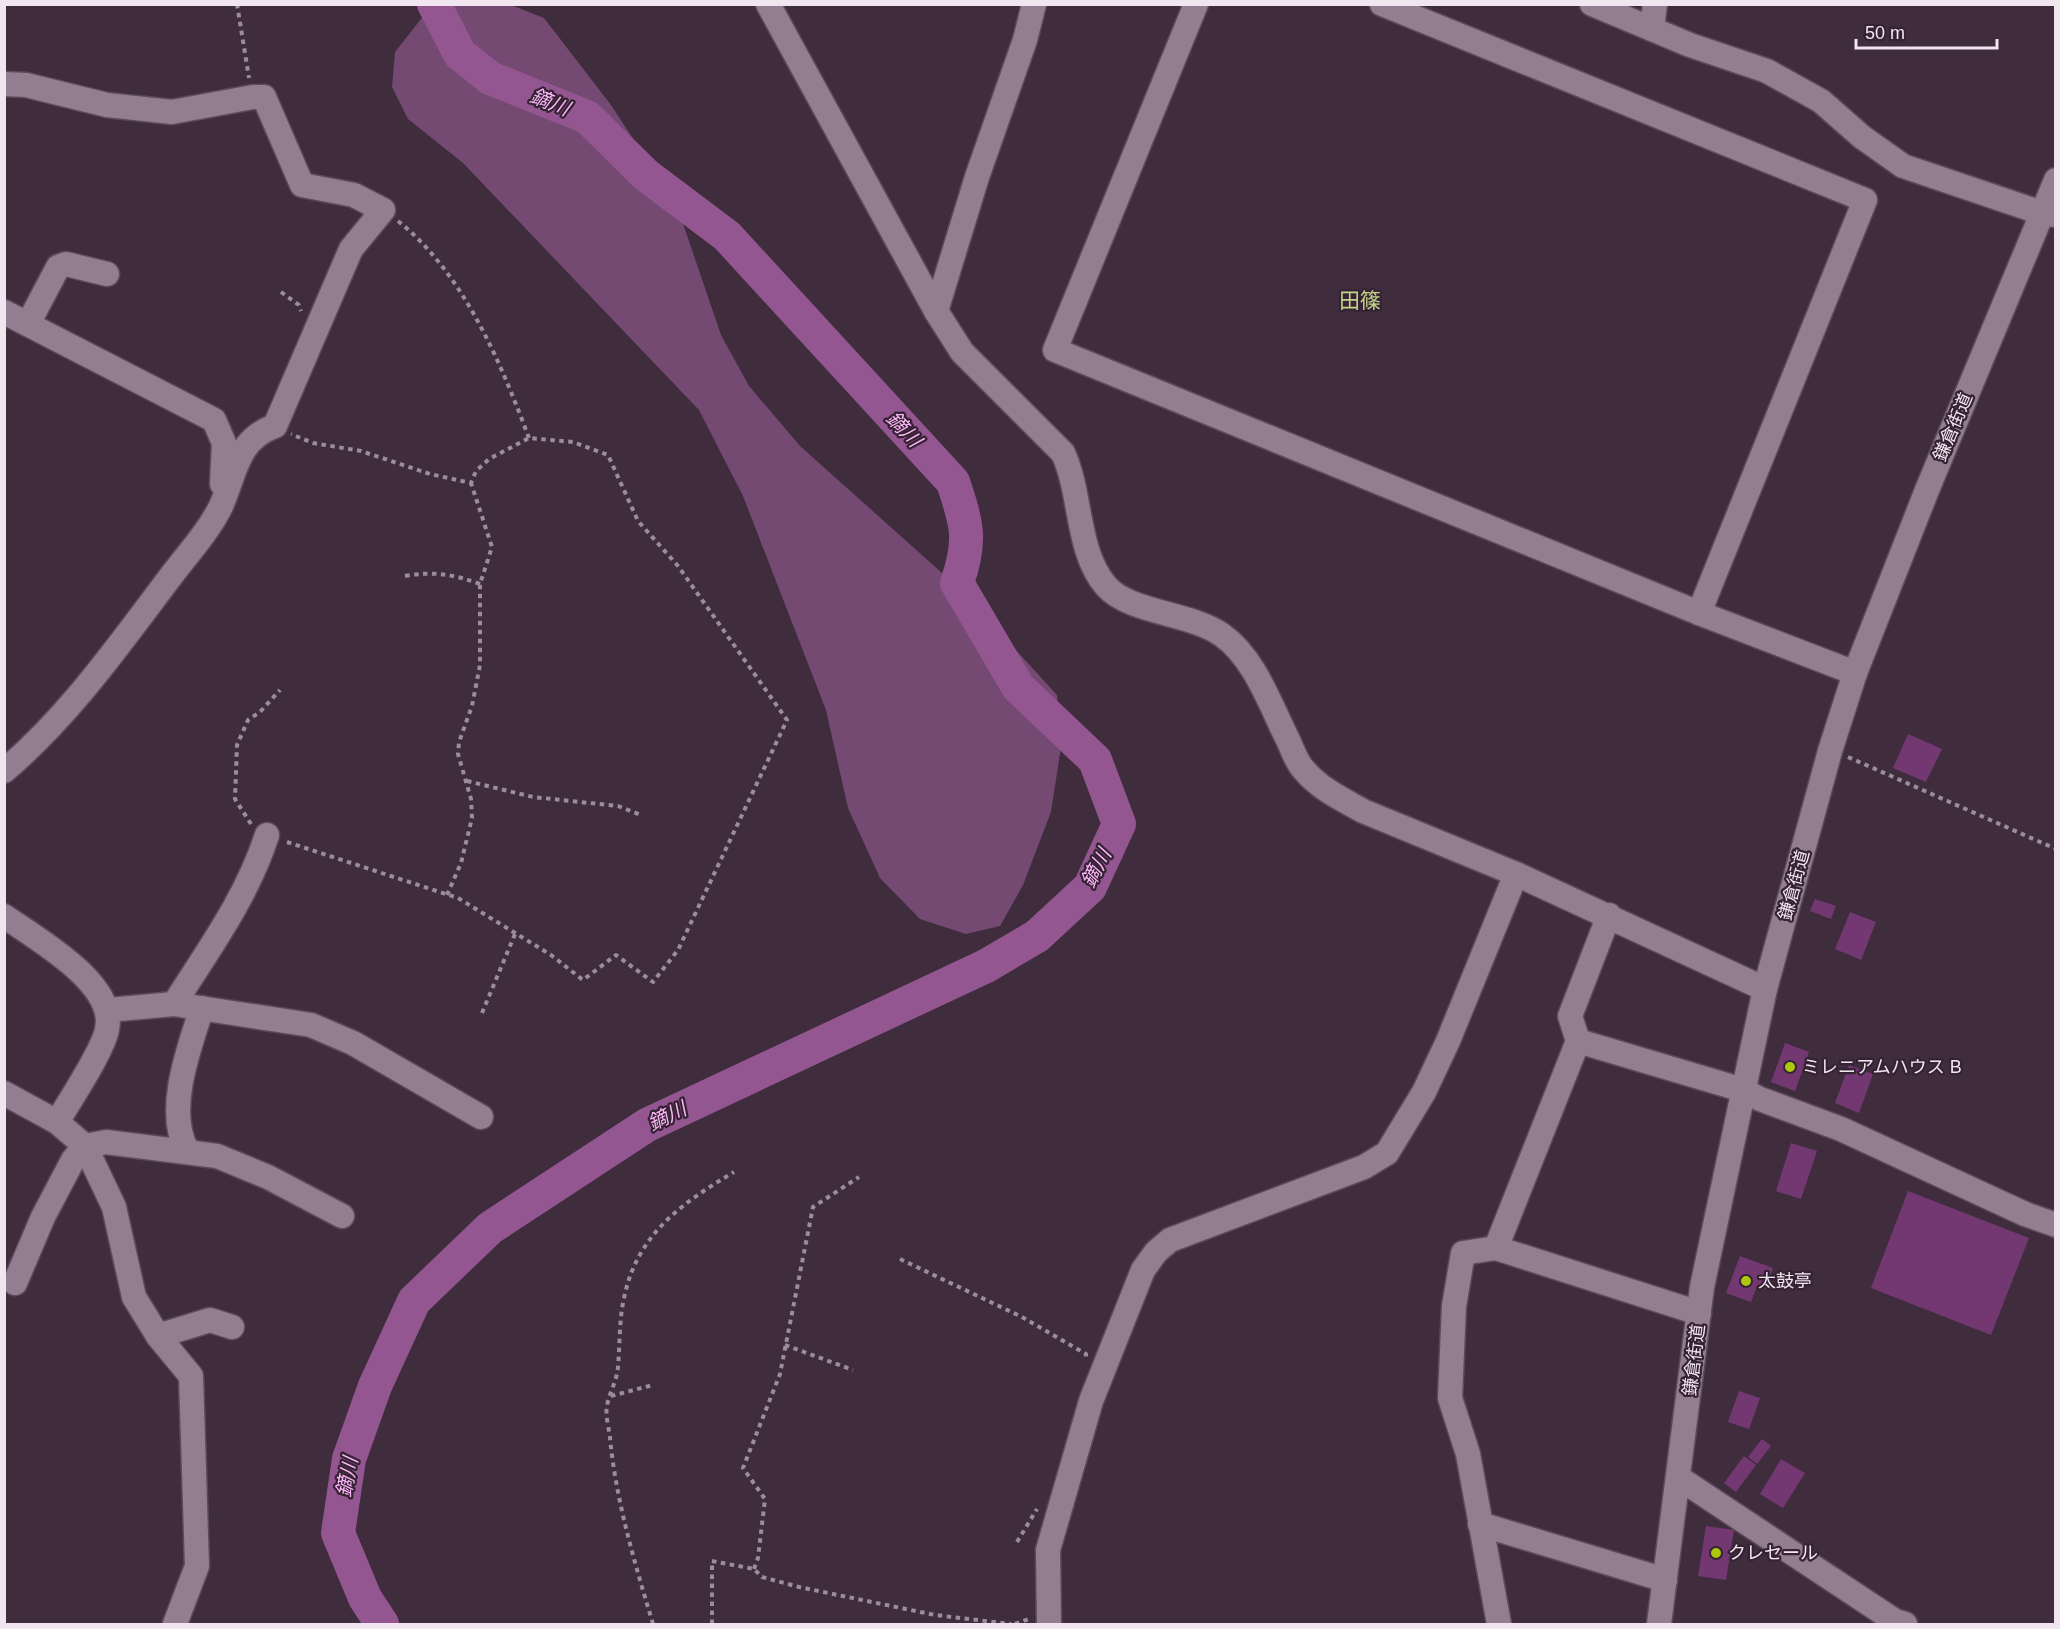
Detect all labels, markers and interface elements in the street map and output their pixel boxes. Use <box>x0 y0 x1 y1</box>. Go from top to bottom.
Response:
scale bar <box>1856 12 1997 50</box>
text: 50 m <box>1865 23 1905 43</box>
water label: 鏑川 <box>527 84 575 120</box>
district label: 田篠 <box>1339 289 1381 312</box>
street label: 鎌倉街道 <box>1930 390 1976 464</box>
water label: 鏑川 <box>882 407 927 453</box>
water label: 鏑川 <box>1077 843 1116 891</box>
street label: 鎌倉街道 <box>1775 848 1813 922</box>
place label: ミレニアムハウス B <box>1802 1057 1962 1077</box>
marker: ミレニアムハウス B <box>1783 1060 1797 1074</box>
water label: 鏑川 <box>644 1096 692 1135</box>
place label: 太鼓亭 <box>1758 1271 1812 1291</box>
marker: 太鼓亭 <box>1739 1274 1753 1288</box>
street label: 鎌倉街道 <box>1680 1323 1708 1397</box>
water label: 鏑川 <box>332 1453 362 1499</box>
place label: クレセール <box>1728 1543 1818 1563</box>
marker: クレセール <box>1709 1546 1723 1560</box>

